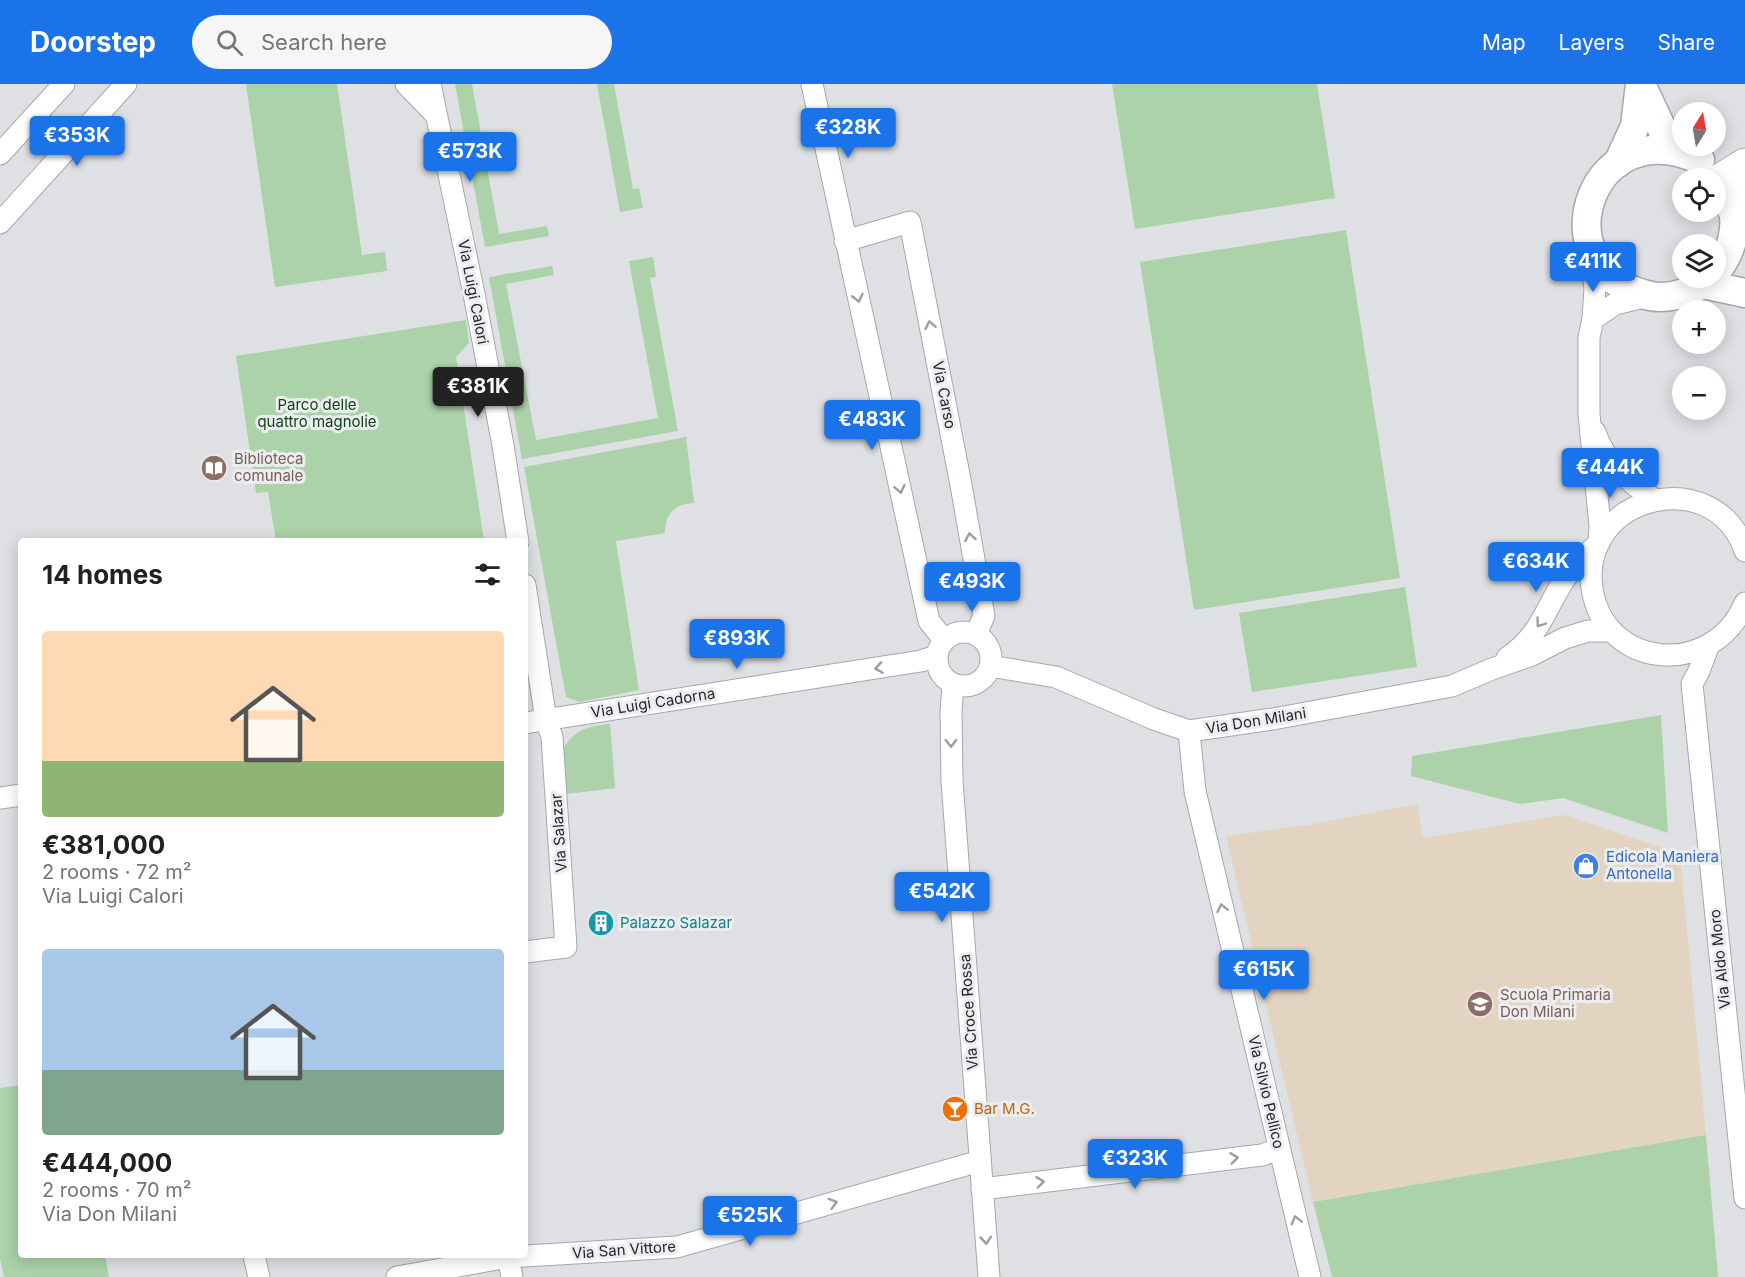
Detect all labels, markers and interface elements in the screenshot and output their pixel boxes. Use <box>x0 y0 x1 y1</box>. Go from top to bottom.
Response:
search box <box>192 15 612 69</box>
text: Doorstep <box>30 25 156 59</box>
icon: search <box>213 26 246 59</box>
text: Search here <box>261 29 387 55</box>
text: Map <box>1482 30 1526 55</box>
text: Layers <box>1559 30 1625 55</box>
text: Share <box>1658 30 1715 55</box>
north arrow <box>1672 102 1726 156</box>
map controls <box>1672 102 1726 420</box>
pin: €328K <box>806 108 890 159</box>
text: €328K <box>815 115 881 139</box>
pin: €353K <box>35 116 119 167</box>
text: €353K <box>44 123 110 147</box>
pin: €573K <box>428 132 512 183</box>
text: €573K <box>437 139 503 163</box>
button: locate <box>1672 168 1726 222</box>
button: layers <box>1672 234 1726 288</box>
street label: Via Luigi Calori <box>454 238 493 346</box>
pin: €411K <box>1551 242 1635 293</box>
text: €411K <box>1564 249 1622 273</box>
one-way arrow <box>851 293 864 303</box>
button: + <box>1672 300 1726 354</box>
one-way arrow <box>924 320 937 330</box>
street label: Via Carso <box>929 359 960 430</box>
button: − <box>1672 366 1726 420</box>
pin: €381K <box>436 367 520 418</box>
text: €381K <box>447 374 509 398</box>
park label: Parco delle quattro magnolie <box>257 395 377 431</box>
pin: €483K <box>830 400 914 451</box>
text: €483K <box>838 407 906 431</box>
pin: €444K <box>1568 448 1652 499</box>
place label: Biblioteca comunale <box>234 449 304 485</box>
library icon: Biblioteca comunale <box>199 453 229 483</box>
text: €444K <box>1576 455 1644 479</box>
one-way arrow <box>893 483 906 493</box>
one-way arrow <box>965 532 977 541</box>
pin: €634K <box>1494 542 1578 593</box>
text: €634K <box>1502 549 1570 573</box>
icon: filters <box>471 558 504 591</box>
text: 14 homes <box>42 559 163 590</box>
pin: €493K <box>930 562 1014 613</box>
text: €493K <box>938 569 1006 593</box>
one-way arrow <box>1536 617 1547 628</box>
pin: €893K <box>695 619 779 670</box>
text: €893K <box>704 626 771 650</box>
one-way arrow <box>875 661 884 673</box>
icon: home <box>219 670 327 778</box>
street label: Via Luigi Cadorna <box>590 683 716 722</box>
street label: Via Don Milani <box>1204 703 1307 738</box>
one-way arrow <box>945 738 957 747</box>
street label: Via Salazar <box>546 793 571 873</box>
text: €381,000 <box>42 829 165 860</box>
place label: Edicola Maniera Antonella <box>1606 847 1719 883</box>
shop icon: Edicola Maniera Antonella <box>1571 851 1601 881</box>
text: 2 rooms · 72 m² <box>42 860 192 884</box>
pin: €542K <box>900 872 984 923</box>
text: €542K <box>909 879 975 903</box>
text: Via Luigi Calori <box>42 884 184 908</box>
one-way arrow <box>1217 903 1230 913</box>
building icon: Palazzo Salazar <box>586 908 616 938</box>
street label: Via Aldo Moro <box>1705 908 1734 1010</box>
place label: Palazzo Salazar <box>620 913 732 932</box>
pin: €615K <box>1222 950 1306 1001</box>
street label: Via Croce Rossa <box>955 953 982 1071</box>
text: €615K <box>1233 957 1295 981</box>
place label: Scuola Primaria Don Milani <box>1500 985 1611 1021</box>
icon: home <box>219 988 327 1096</box>
school or university icon: Scuola Primaria Don Milani <box>1465 989 1495 1019</box>
street label: Via Silvio Pellico <box>1244 1033 1289 1150</box>
bar icon: Bar M.G. <box>940 1094 970 1124</box>
place label: Bar M.G. <box>974 1099 1035 1118</box>
pin: €323K <box>1093 1139 1177 1190</box>
text: €323K <box>1102 1146 1168 1170</box>
text: €444,000 <box>42 1147 172 1178</box>
one-way arrow <box>1229 1152 1238 1165</box>
one-way arrow <box>1036 1176 1045 1189</box>
text: 2 rooms · 70 m² <box>42 1178 192 1202</box>
pin: €525K <box>708 1196 792 1247</box>
one-way arrow <box>827 1198 838 1210</box>
text: Via Don Milani <box>42 1202 177 1226</box>
text: €525K <box>717 1203 783 1227</box>
one-way arrow <box>1291 1215 1304 1225</box>
one-way arrow <box>979 1235 992 1244</box>
street label: Via San Vittore <box>571 1236 677 1263</box>

